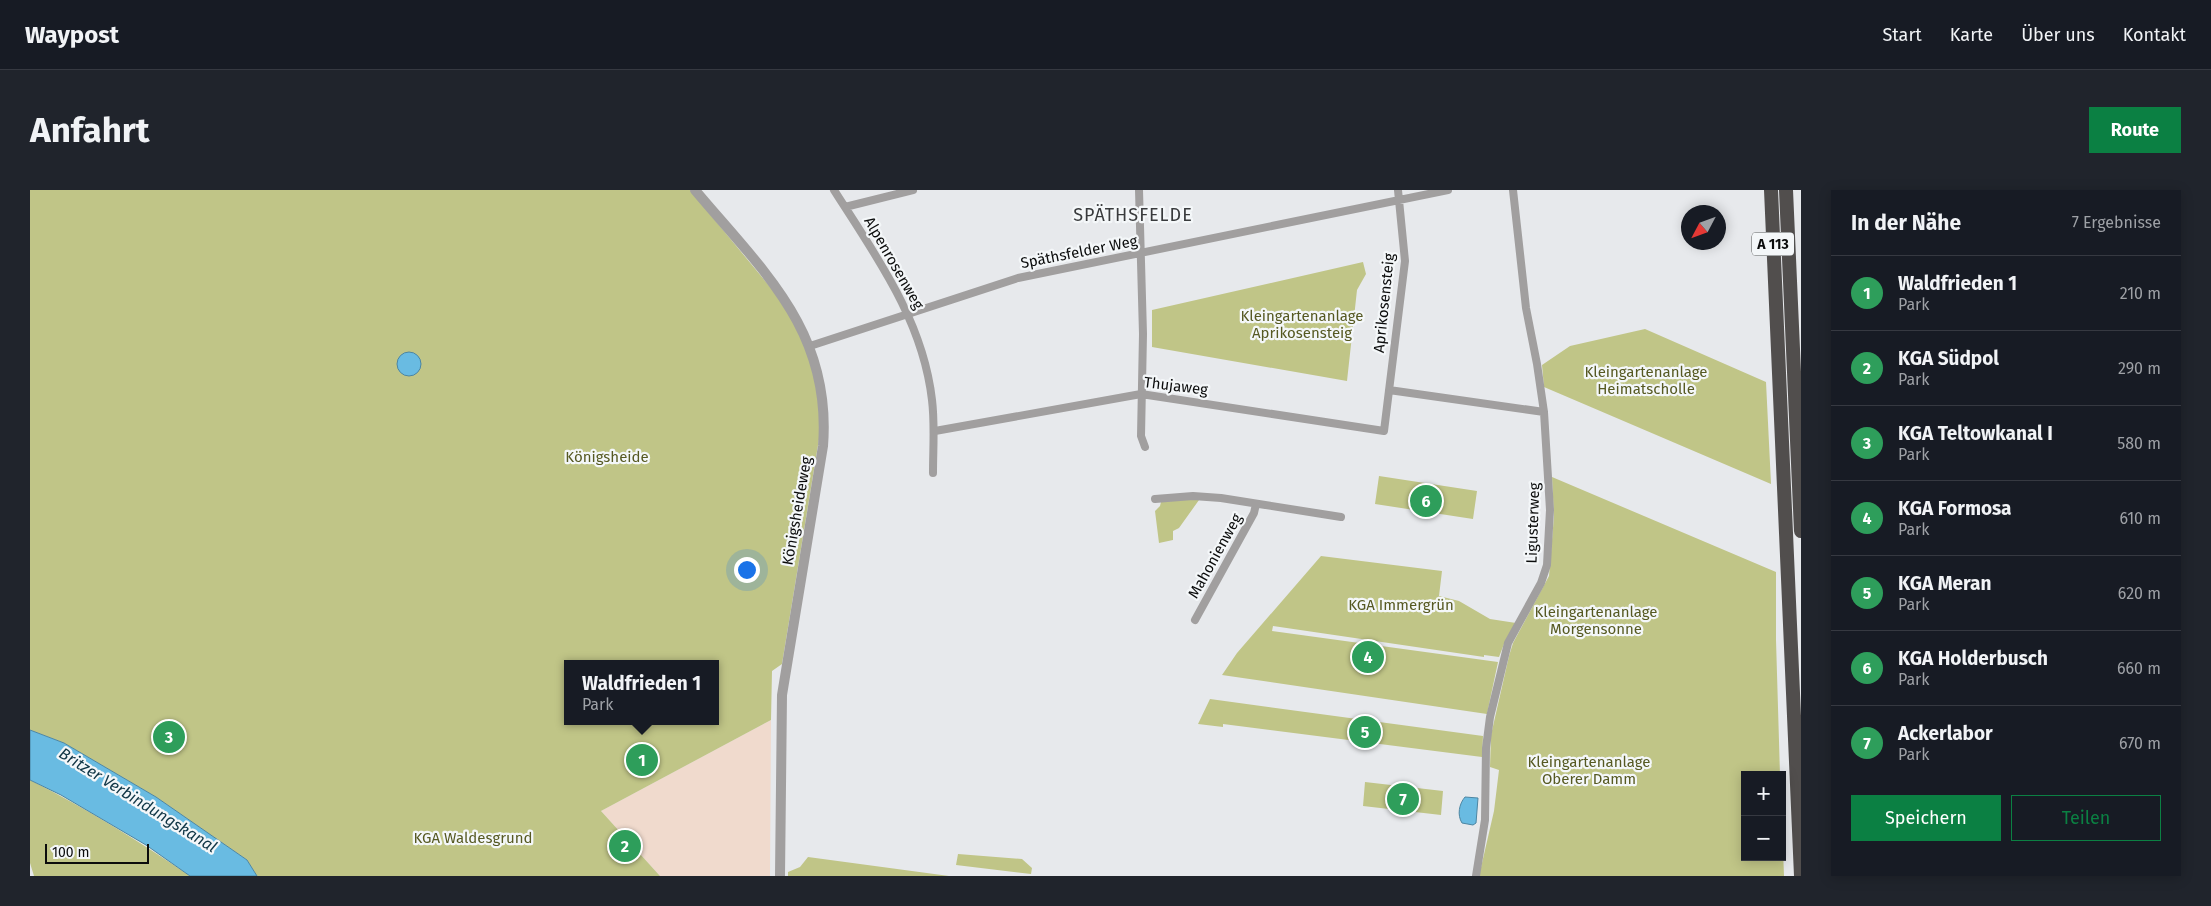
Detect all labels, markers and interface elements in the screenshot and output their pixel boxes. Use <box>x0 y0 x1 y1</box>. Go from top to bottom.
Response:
text: Waypost <box>25 21 119 49</box>
text: Start <box>1882 24 1922 46</box>
text: Karte <box>1950 24 1993 46</box>
text: Über uns <box>2021 24 2095 46</box>
text: Kontakt <box>2123 24 2186 46</box>
button: Route <box>2089 107 2181 153</box>
text: Anfahrt <box>30 109 149 151</box>
district label: SPÄTHSFELDE <box>1073 204 1193 226</box>
north arrow <box>1681 205 1726 250</box>
text: In der Nähe <box>1851 210 1961 236</box>
text: 7 Ergebnisse <box>2072 213 2161 232</box>
street label: Alpenrosenweg <box>860 214 928 313</box>
street label: Späthsfelder Weg <box>1019 232 1139 272</box>
road number: A 113 <box>1752 232 1794 256</box>
street label: Aprikosensteig <box>1370 252 1398 354</box>
text: Waldfrieden 1 <box>1898 272 2017 295</box>
text: 1 <box>1863 284 1871 303</box>
text: 210 m <box>2120 284 2161 303</box>
text: Park <box>1898 295 1930 314</box>
park label: Kleingartenanlage Aprikosensteig <box>1241 307 1364 342</box>
text: KGA Südpol <box>1898 347 1999 370</box>
text: 2 <box>1863 359 1871 378</box>
text: 290 m <box>2118 359 2161 378</box>
park label: Kleingartenanlage Heimatscholle <box>1585 363 1708 398</box>
text: Park <box>1898 370 1930 389</box>
street label: Thujaweg <box>1143 373 1209 399</box>
text: KGA Teltowkanal I <box>1898 422 2053 445</box>
text: 3 <box>1863 434 1871 453</box>
text: 580 m <box>2117 434 2161 453</box>
text: Park <box>1898 445 1930 464</box>
park label: Königsheide <box>565 448 649 466</box>
street label: Königsheideweg <box>779 455 815 567</box>
pin: 6 <box>1410 482 1442 520</box>
street label: Ligusterweg <box>1523 482 1543 564</box>
text: KGA Formosa <box>1898 497 2012 520</box>
text: 4 <box>1862 509 1872 528</box>
text: 610 m <box>2119 509 2161 528</box>
street label: Mahonienweg <box>1184 510 1246 602</box>
text: Park <box>1898 520 1930 539</box>
your location <box>734 557 760 583</box>
text: KGA Meran <box>1898 572 1991 595</box>
text: 5 <box>1863 584 1871 603</box>
text: 620 m <box>2118 584 2161 603</box>
text: Park <box>1898 595 1930 614</box>
park label: KGA Immergrün <box>1348 596 1454 614</box>
park label: Kleingartenanlage Morgensonne <box>1535 603 1658 638</box>
pin: 4 <box>1352 638 1384 676</box>
text: KGA Holderbusch <box>1898 647 2048 670</box>
text: 6 <box>1862 659 1872 678</box>
text: 660 m <box>2117 659 2161 678</box>
popup <box>564 660 719 725</box>
text: Park <box>1898 670 1930 689</box>
text: Waldfrieden 1 <box>582 672 701 695</box>
text: Park <box>582 695 613 714</box>
pin: 5 <box>1349 713 1381 751</box>
pin: 3 <box>153 718 185 756</box>
text: Ackerlabor <box>1898 722 1993 745</box>
text: 7 <box>1863 734 1871 753</box>
text: 670 m <box>2119 734 2161 753</box>
pin: 1 <box>626 741 658 779</box>
water label: Britzer Verbindungskanal <box>56 744 220 856</box>
text: Park <box>1898 745 1930 764</box>
park label: Kleingartenanlage Oberer Damm <box>1528 753 1651 788</box>
map controls <box>1741 771 1786 861</box>
button: + <box>1741 771 1786 816</box>
pin: 7 <box>1387 780 1419 818</box>
button: Speichern <box>1851 795 2001 841</box>
button: Teilen <box>2011 795 2161 841</box>
button: − <box>1741 816 1786 861</box>
pin: 2 <box>609 827 641 865</box>
park label: KGA Waldesgrund <box>413 829 533 847</box>
scale bar <box>45 841 149 864</box>
text: 100 m <box>52 844 89 861</box>

